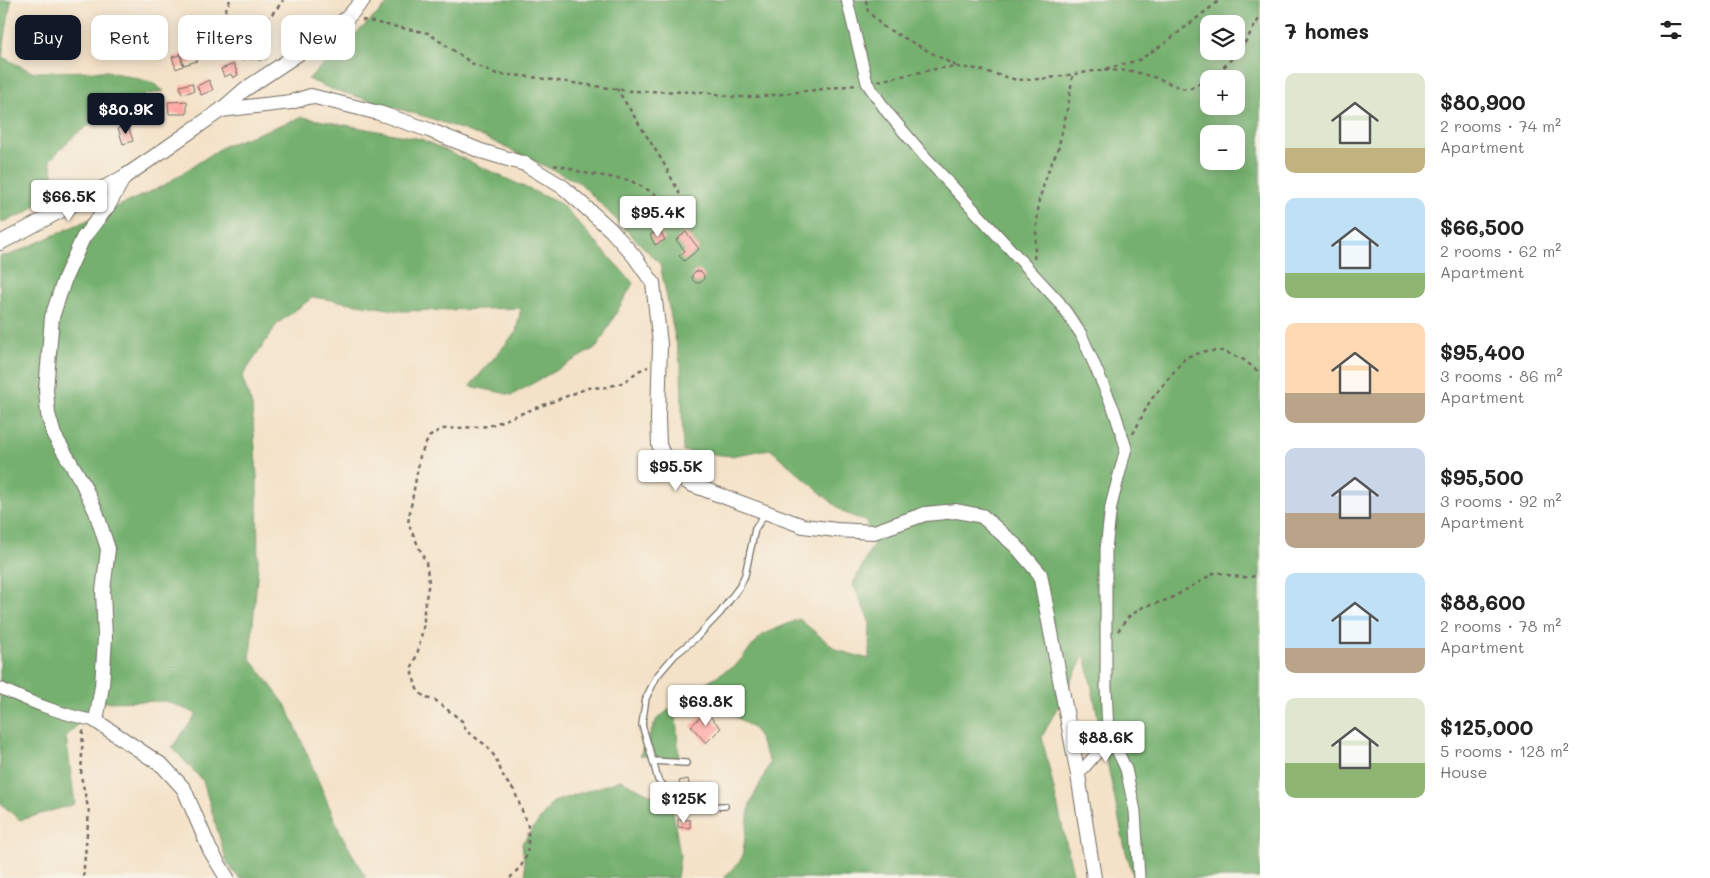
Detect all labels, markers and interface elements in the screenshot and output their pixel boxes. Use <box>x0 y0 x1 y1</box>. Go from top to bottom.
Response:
chip: Buy <box>15 15 81 60</box>
chip: Rent <box>91 15 168 60</box>
chip: Filters <box>178 15 271 60</box>
chip: New <box>281 15 355 60</box>
map controls <box>1200 15 1245 170</box>
button: layers <box>1200 15 1245 60</box>
icon: filters <box>1657 16 1685 44</box>
text: 7 homes <box>1285 17 1369 44</box>
button: + <box>1200 70 1245 115</box>
text: $80,900 <box>1440 88 1526 115</box>
pin: $80.9K <box>85 92 167 135</box>
icon: home <box>1325 93 1385 153</box>
text: $80.9K <box>98 98 154 119</box>
text: 2 rooms · 74 m² <box>1440 115 1561 136</box>
button: − <box>1200 125 1245 170</box>
text: Apartment <box>1440 136 1525 157</box>
pin: $66.5K <box>28 180 110 222</box>
text: $66.5K <box>42 185 96 206</box>
pin: $95.4K <box>617 196 699 238</box>
text: $95.4K <box>631 201 685 222</box>
text: $66,500 <box>1440 213 1524 240</box>
icon: home <box>1325 218 1385 278</box>
text: 2 rooms · 62 m² <box>1440 240 1561 261</box>
text: Apartment <box>1440 261 1525 282</box>
text: $95,400 <box>1440 338 1525 365</box>
icon: home <box>1325 343 1385 403</box>
text: 3 rooms · 86 m² <box>1440 365 1563 386</box>
text: Apartment <box>1440 386 1525 407</box>
pin: $95.5K <box>635 450 717 492</box>
text: $95.5K <box>649 455 703 476</box>
text: $95,500 <box>1440 463 1524 490</box>
icon: home <box>1325 468 1385 528</box>
text: 3 rooms · 92 m² <box>1440 490 1562 511</box>
text: Apartment <box>1440 511 1525 532</box>
text: $88,600 <box>1440 588 1525 615</box>
icon: home <box>1325 593 1385 653</box>
text: 2 rooms · 78 m² <box>1440 615 1561 636</box>
text: Apartment <box>1440 636 1525 657</box>
pin: $63.8K <box>665 684 747 727</box>
text: $63.8K <box>679 690 733 711</box>
text: $125,000 <box>1440 713 1533 740</box>
icon: home <box>1325 718 1385 778</box>
pin: $88.6K <box>1065 720 1147 763</box>
text: $88.6K <box>1079 726 1133 747</box>
text: 5 rooms · 128 m² <box>1440 740 1569 761</box>
text: House <box>1440 761 1487 782</box>
pin: $125K <box>649 782 719 824</box>
text: $125K <box>661 787 707 808</box>

